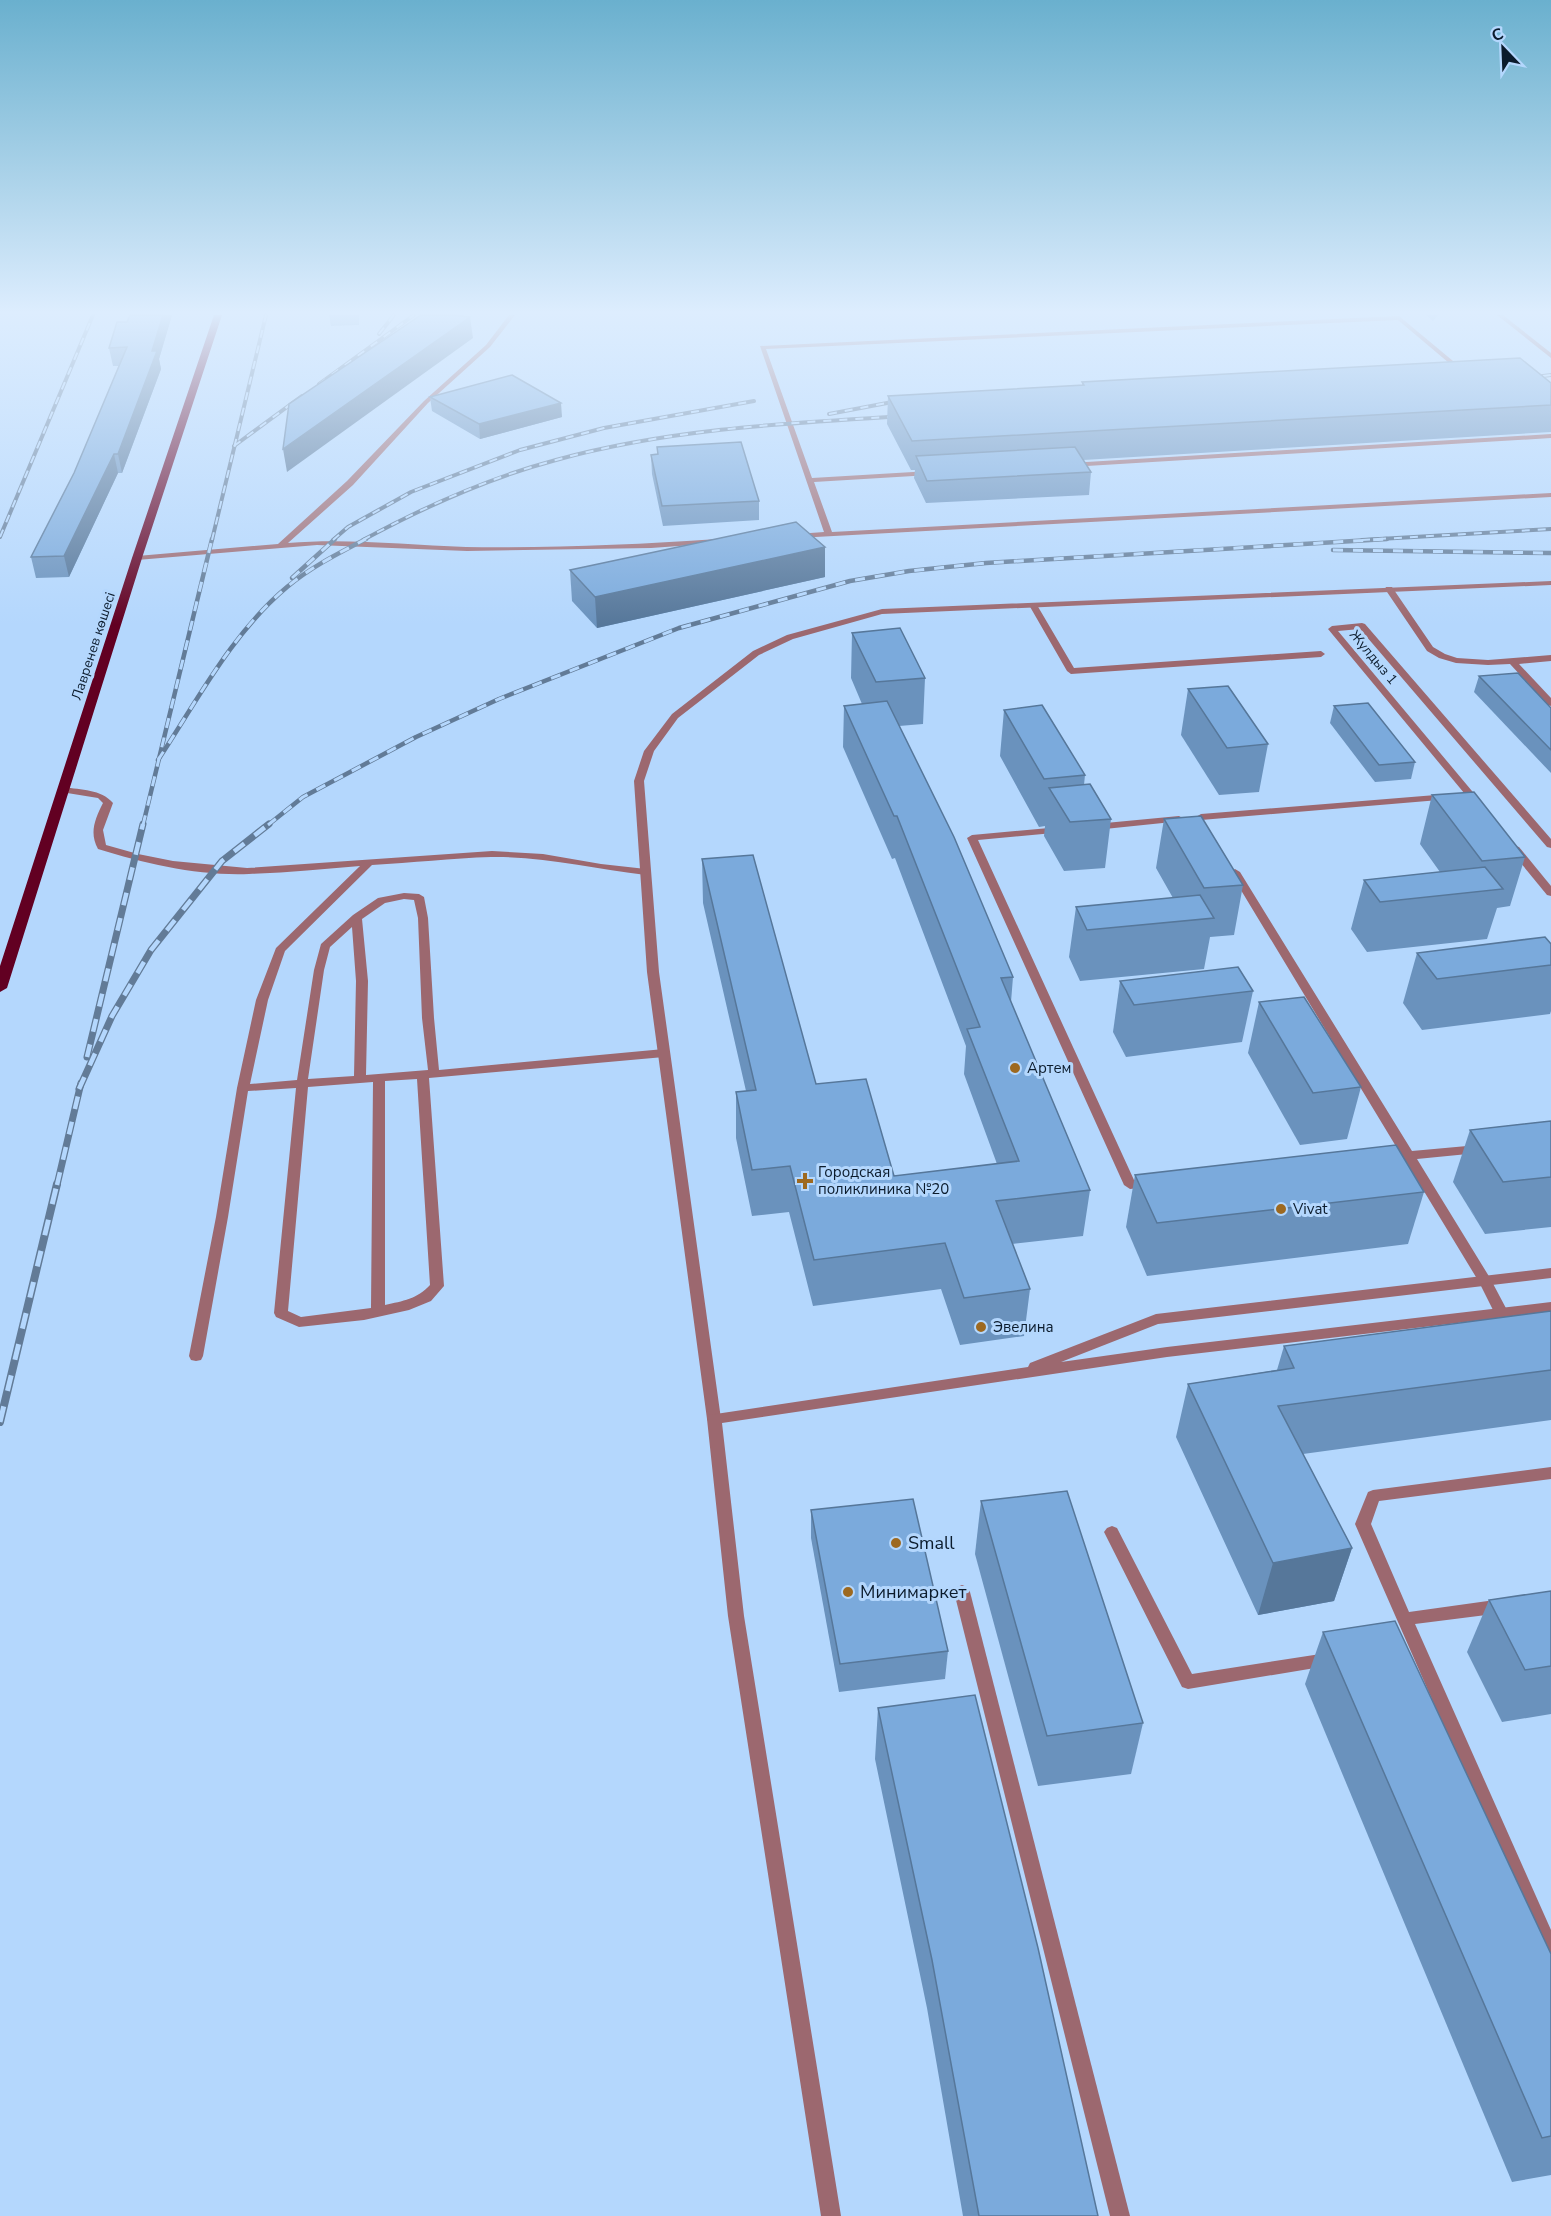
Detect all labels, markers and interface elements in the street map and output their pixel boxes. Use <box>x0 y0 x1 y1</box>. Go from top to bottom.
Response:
north arrow <box>1473 18 1533 78</box>
text: С <box>1488 23 1507 47</box>
street label: Лавренев көшесі <box>67 590 120 703</box>
street label: Жулдыз 1 <box>1345 626 1402 689</box>
place label: Артем <box>1027 1058 1071 1078</box>
marker: Артем <box>1008 1061 1022 1075</box>
place label: Городская поликлиника №20 <box>818 1162 949 1199</box>
marker: Городская поликлиника №20 <box>796 1172 814 1190</box>
place label: Vivat <box>1292 1199 1328 1219</box>
marker: Vivat <box>1274 1202 1288 1216</box>
place label: Эвелина <box>993 1317 1054 1337</box>
marker: Эвелина <box>974 1320 988 1334</box>
place label: Small <box>908 1531 955 1555</box>
marker: Small <box>889 1536 903 1550</box>
place label: Минимаркет <box>860 1580 966 1604</box>
marker: Минимаркет <box>841 1585 855 1599</box>

